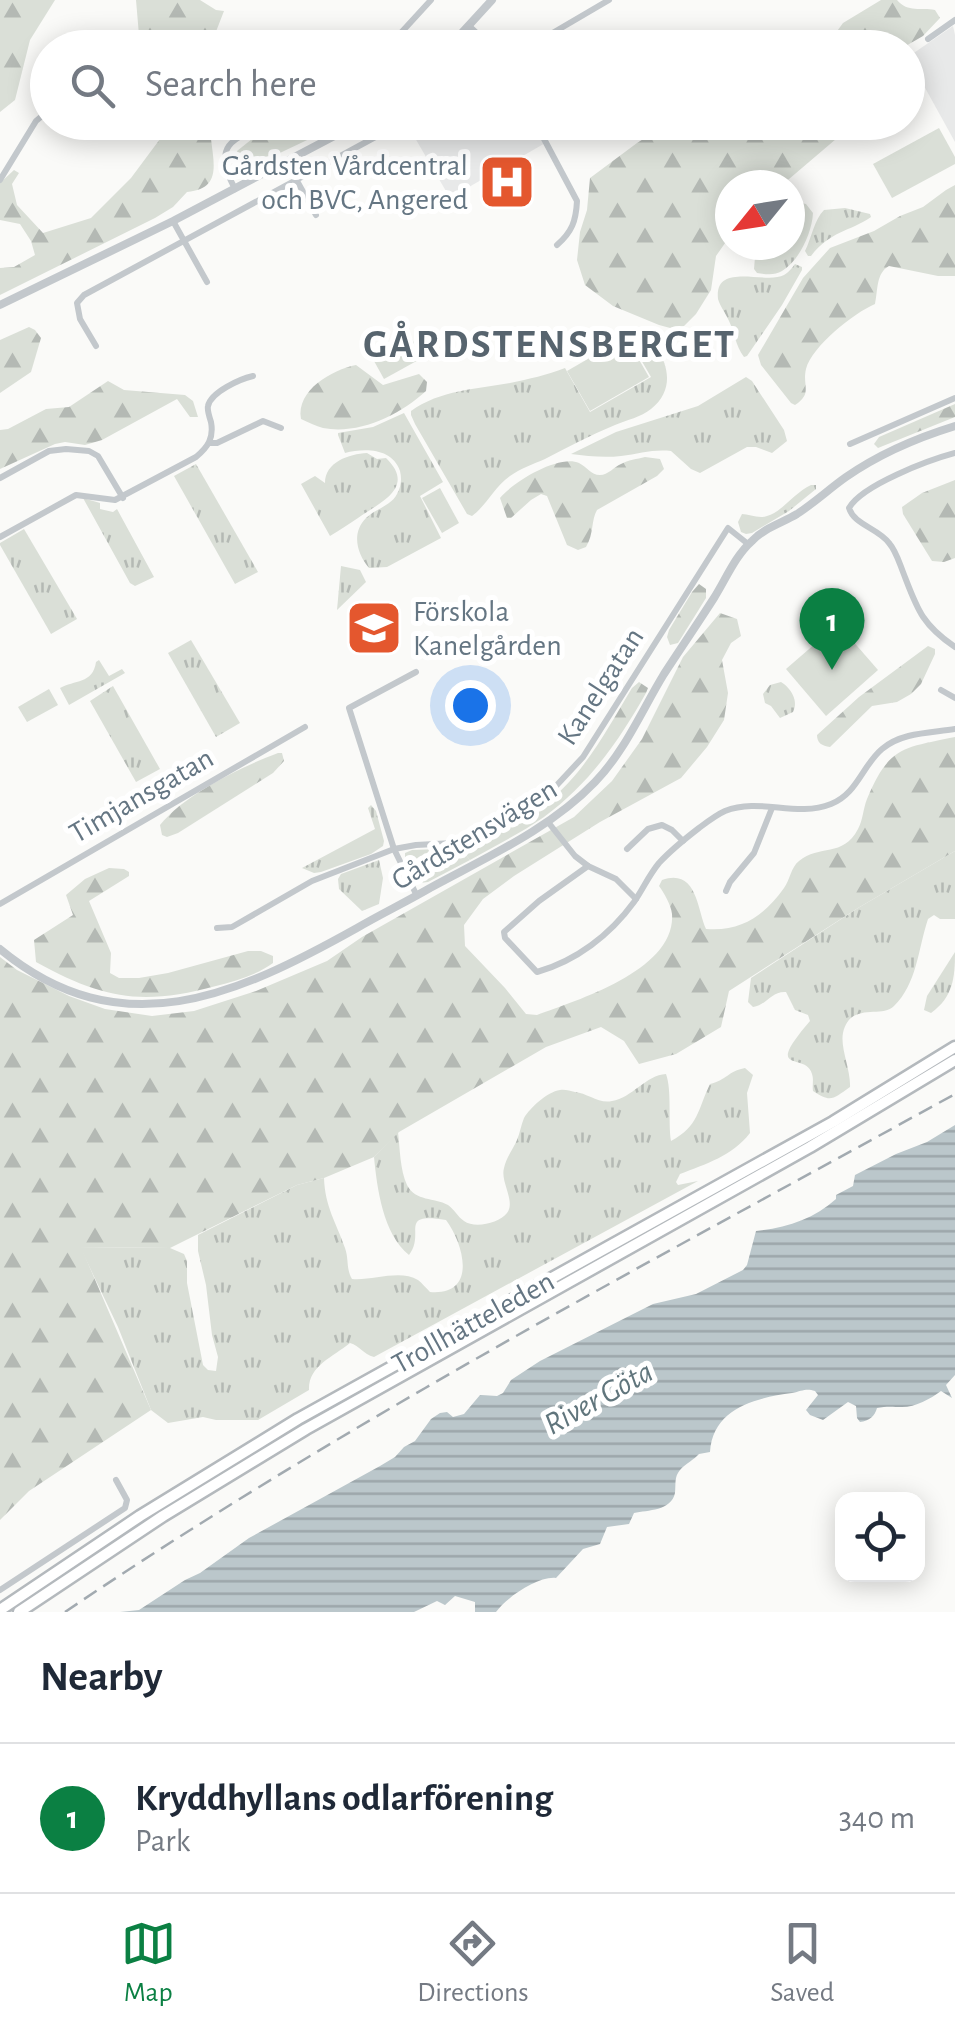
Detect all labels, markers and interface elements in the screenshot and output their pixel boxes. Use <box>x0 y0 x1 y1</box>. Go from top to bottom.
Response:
search box <box>30 30 925 140</box>
icon: search <box>65 58 120 113</box>
text: Search here <box>145 66 317 104</box>
place label: Gårdsten Vårdcentral och BVC, Angered <box>222 151 468 215</box>
hospital icon: Gårdsten Vårdcentral och BVC, Angered <box>477 152 537 212</box>
north arrow <box>715 170 805 260</box>
district label: GÅRDSTENSBERGET <box>363 320 737 365</box>
pin: 1 <box>800 588 864 670</box>
place label: Förskola Kanelgården <box>413 597 562 661</box>
school or university icon: Förskola Kanelgården <box>344 598 404 658</box>
street label: Kanelgatan <box>552 623 650 751</box>
your location <box>445 680 496 731</box>
street label: Timjansgatan <box>64 743 219 849</box>
street label: Gårdstensvägen <box>387 774 562 896</box>
street label: Trollhätteleden <box>387 1266 560 1380</box>
water label: River Göta <box>539 1355 658 1441</box>
map controls <box>835 1492 925 1582</box>
button: locate <box>835 1492 925 1582</box>
text: Nearby <box>40 1656 163 1698</box>
text: Kryddhyllans odlarförening <box>135 1780 553 1818</box>
text: 1 <box>67 1802 78 1834</box>
text: 340 m <box>839 1802 915 1834</box>
text: Park <box>135 1825 190 1857</box>
tab: Map <box>121 1916 176 2010</box>
tab: Directions <box>417 1916 529 2010</box>
tab: Saved <box>770 1916 834 2010</box>

